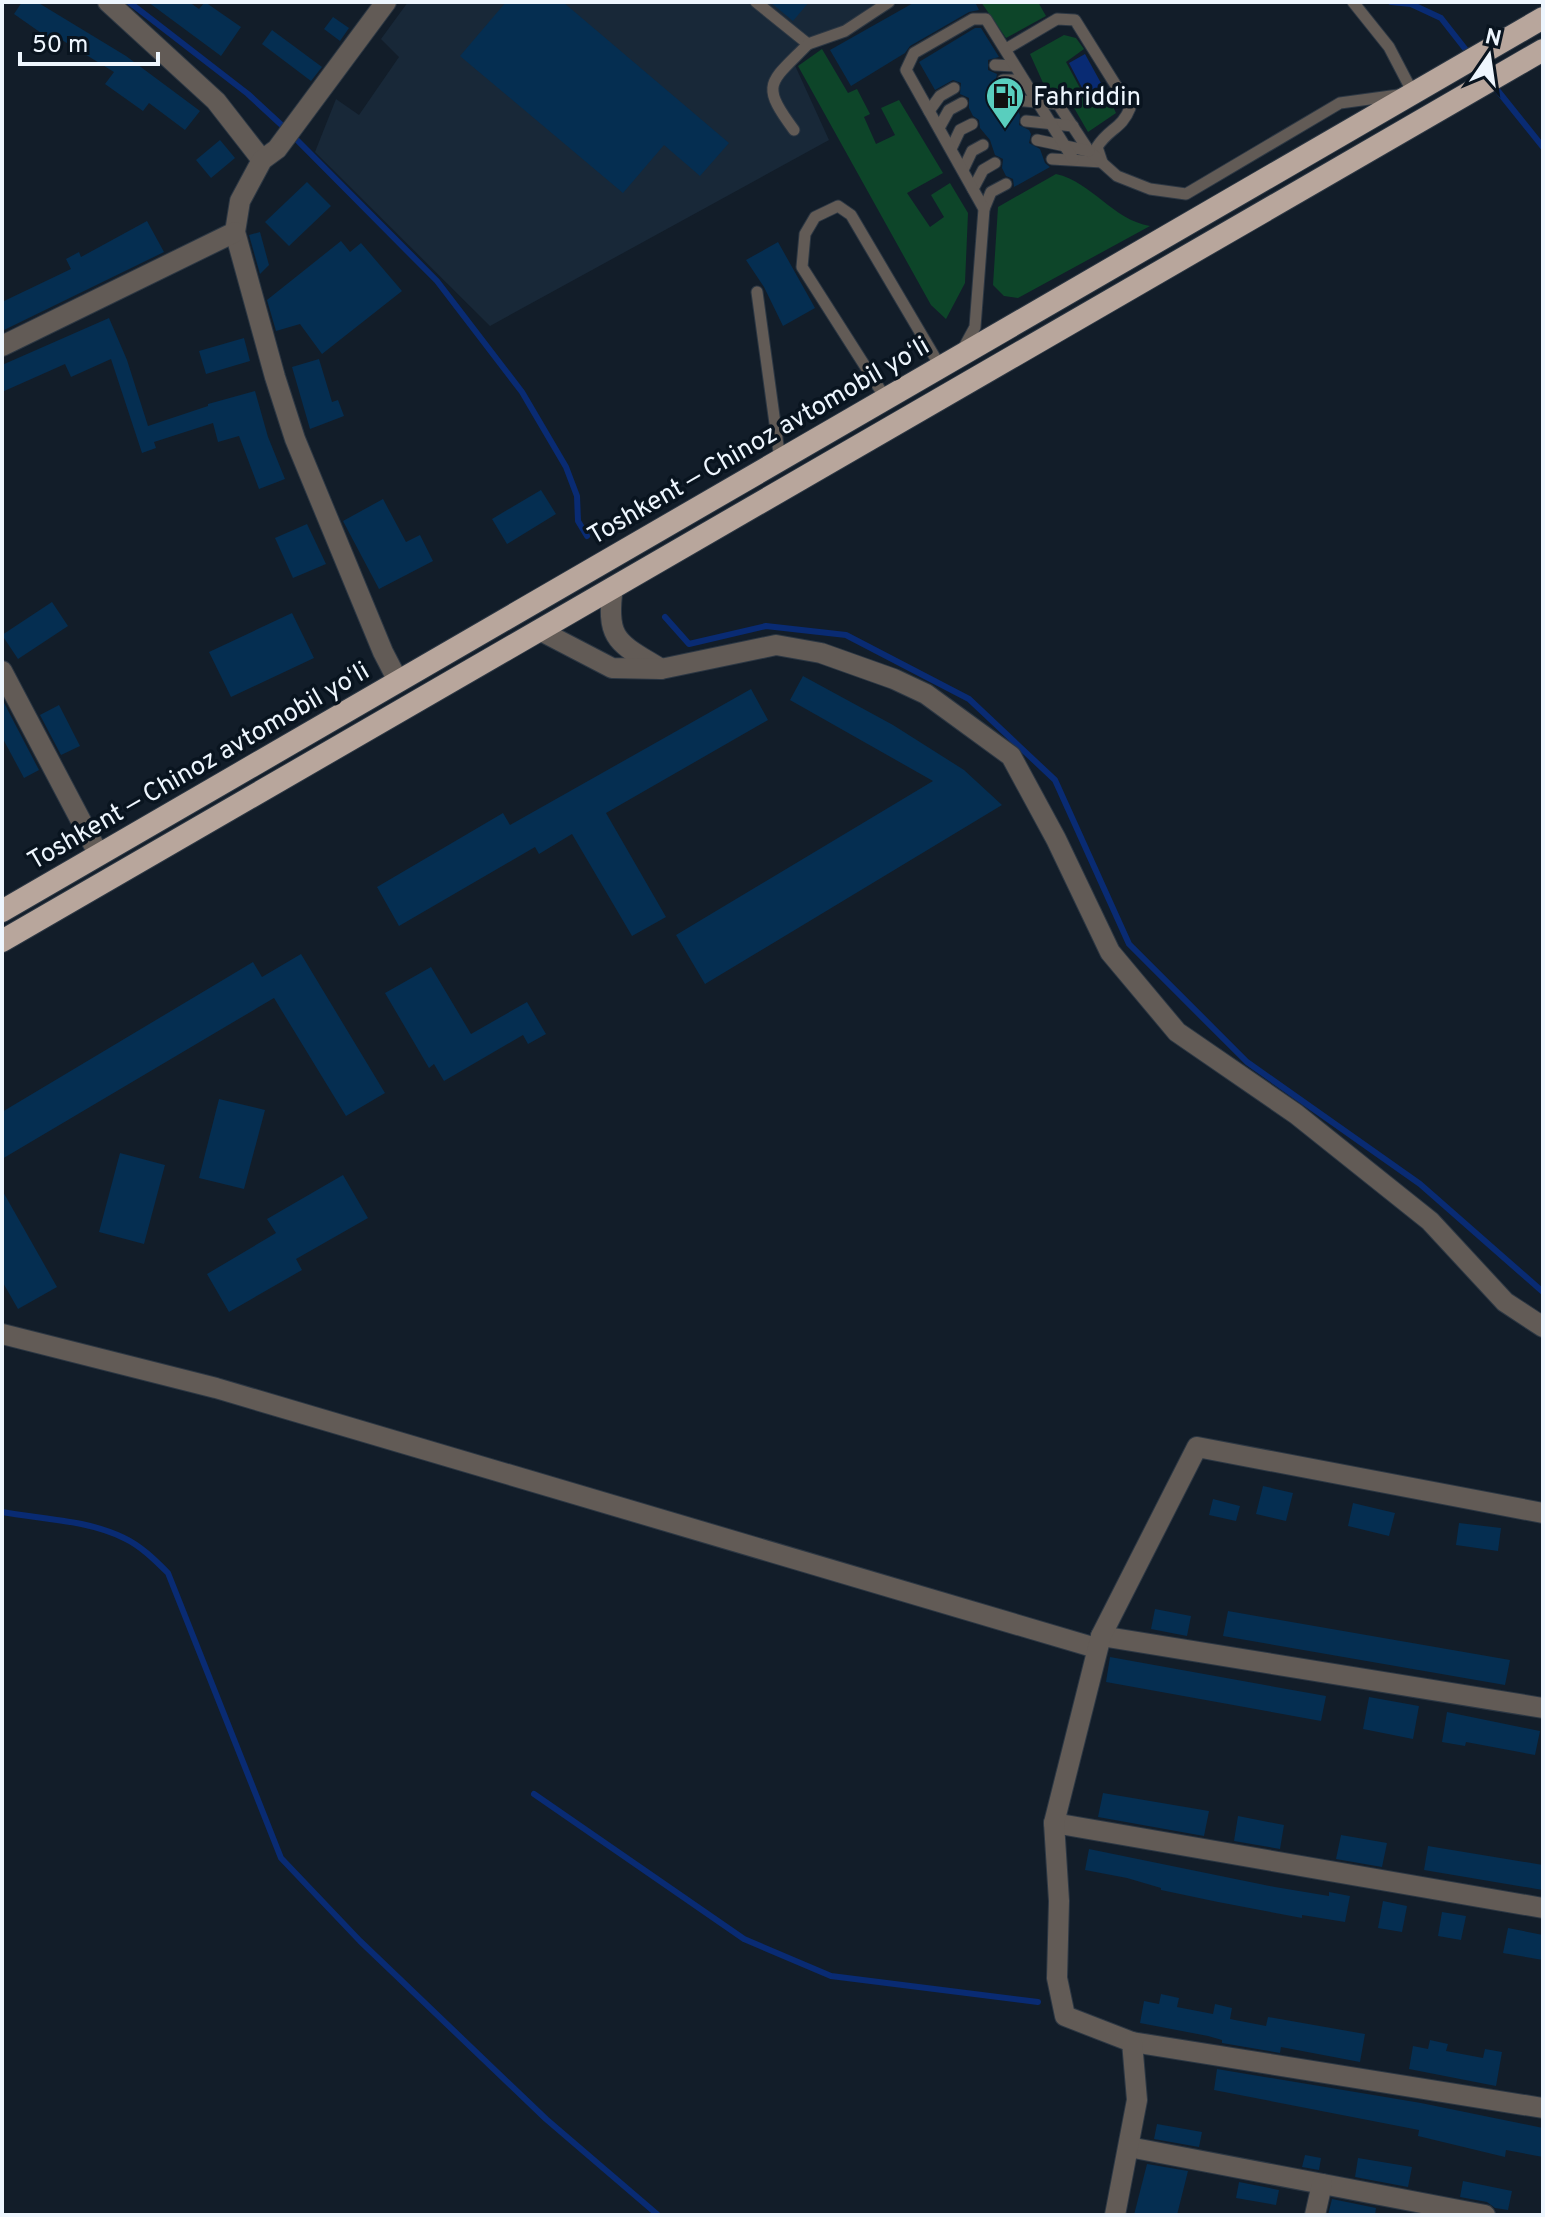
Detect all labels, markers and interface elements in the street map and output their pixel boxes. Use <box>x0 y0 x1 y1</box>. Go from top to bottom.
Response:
scale bar <box>20 16 158 66</box>
north arrow <box>1449 16 1529 96</box>
text: N <box>1482 24 1504 54</box>
text: 50 m <box>32 31 88 61</box>
fuel station icon: Fahriddin <box>984 75 1026 130</box>
place label: Fahriddin <box>1033 82 1141 115</box>
street label: Toshkent — Chinoz avtomobil yoʻli <box>583 331 936 554</box>
street label: Toshkent — Chinoz avtomobil yoʻli <box>23 656 376 879</box>

